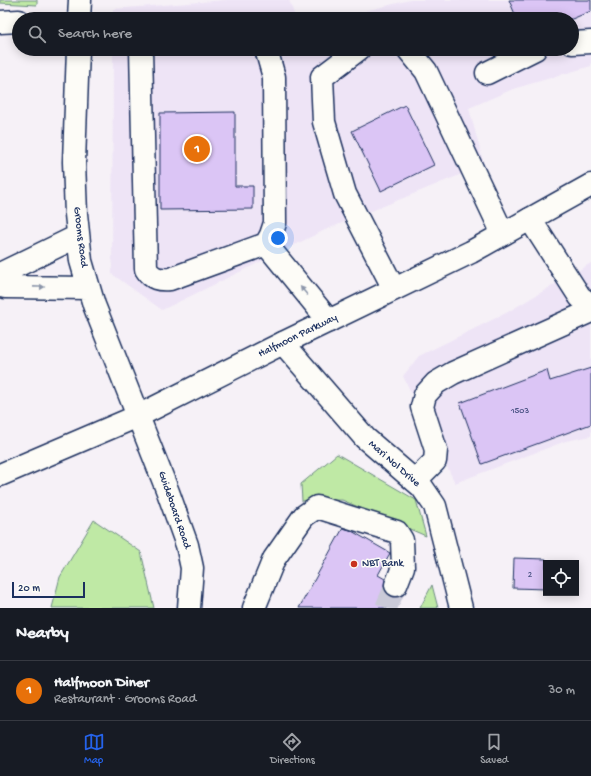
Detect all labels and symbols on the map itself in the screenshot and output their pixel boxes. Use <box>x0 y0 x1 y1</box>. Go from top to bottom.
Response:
pin: 1 <box>184 134 210 164</box>
street label: Grooms Road <box>70 206 90 269</box>
your location <box>268 228 288 248</box>
one-way arrow <box>33 284 46 290</box>
one-way arrow <box>300 285 309 296</box>
street label: Halfmoon Parkway <box>256 311 340 360</box>
house number: 1503 <box>510 406 529 417</box>
street label: Mari Nol Drive <box>366 438 423 490</box>
street label: Guideboard Road <box>155 470 193 552</box>
place label: NBT Bank <box>362 558 405 570</box>
marker: NBT Bank <box>349 559 359 569</box>
house number: 2 <box>528 570 533 581</box>
scale bar <box>12 580 85 599</box>

